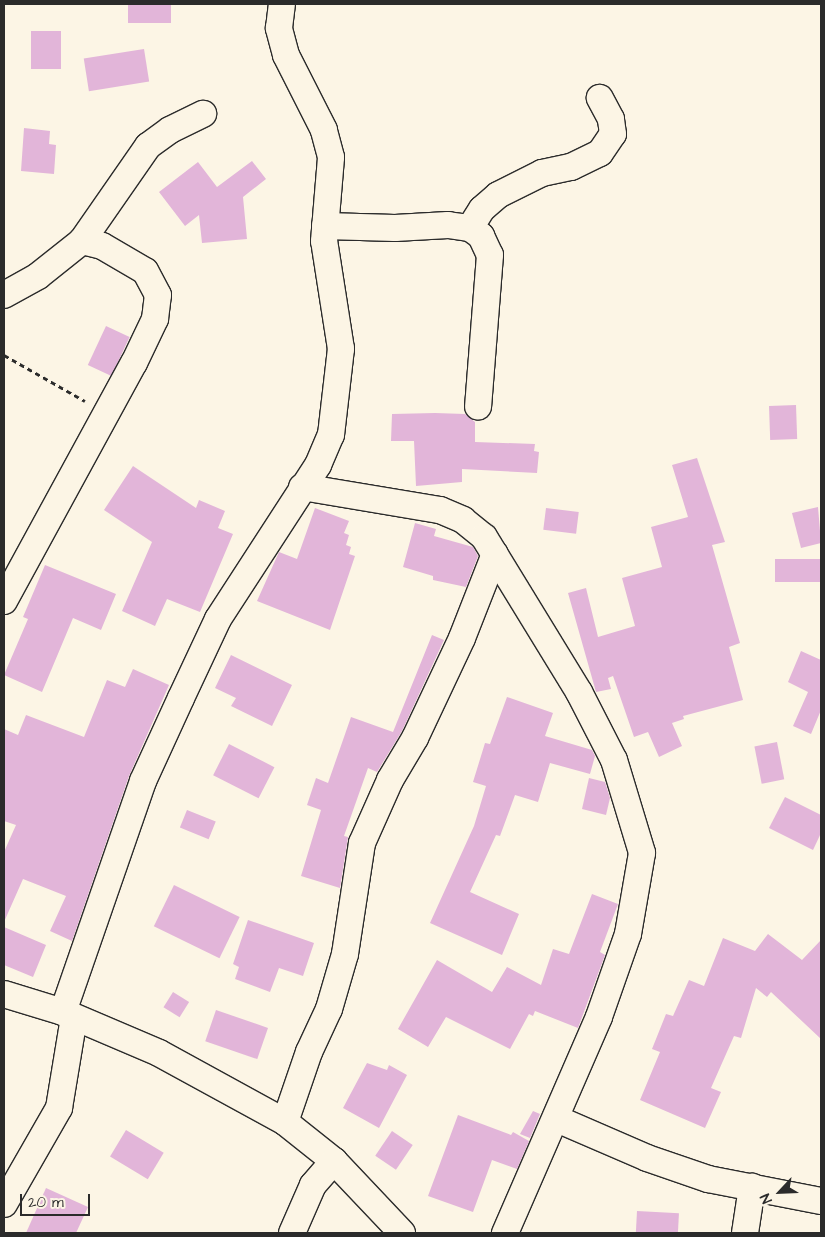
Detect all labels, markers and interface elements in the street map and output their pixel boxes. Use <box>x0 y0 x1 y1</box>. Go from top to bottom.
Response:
north arrow <box>755 1167 805 1217</box>
scale bar <box>22 1184 92 1216</box>
text: N <box>755 1190 777 1207</box>
text: 20 m <box>28 1192 64 1213</box>

